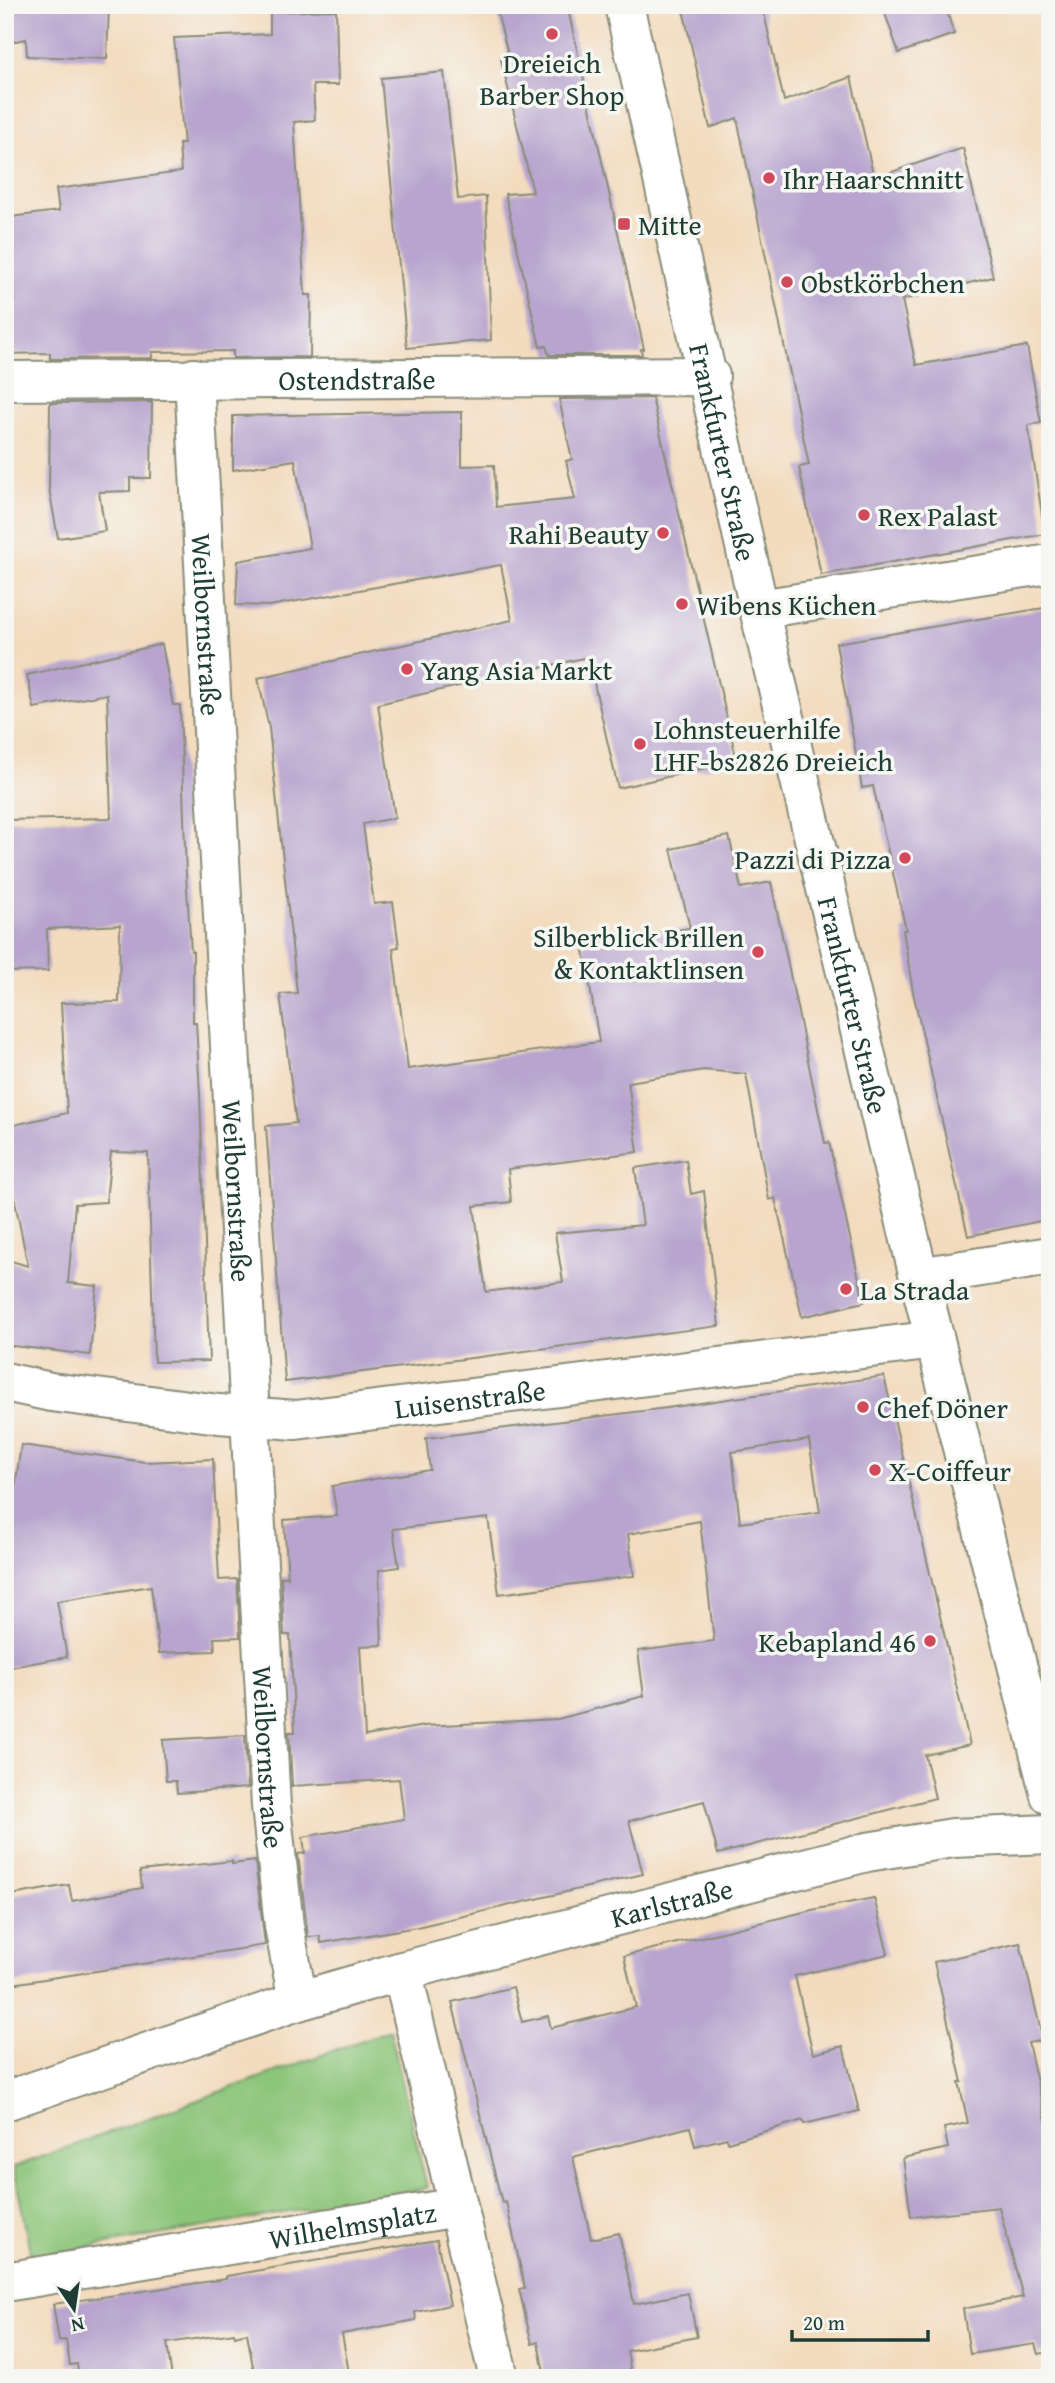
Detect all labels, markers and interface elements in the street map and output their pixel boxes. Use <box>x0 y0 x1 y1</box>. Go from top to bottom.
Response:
marker: Dreieich Barber Shop <box>544 26 560 42</box>
place label: Dreieich Barber Shop <box>480 42 624 115</box>
place label: Ihr Haarschnitt <box>783 158 964 199</box>
marker: Ihr Haarschnitt <box>761 170 777 186</box>
place label: Mitte <box>638 204 702 245</box>
marker: Mitte <box>616 216 632 232</box>
place label: Obstkörbchen <box>801 262 965 303</box>
marker: Obstkörbchen <box>779 274 795 290</box>
street label: Frankfurter Straße <box>680 339 768 565</box>
street label: Ostendstraße <box>278 357 436 400</box>
place label: Rex Palast <box>878 495 998 536</box>
marker: Rex Palast <box>856 507 872 523</box>
place label: Rahi Beauty <box>509 513 649 554</box>
marker: Rahi Beauty <box>655 525 671 541</box>
street label: Weilbornstraße <box>182 532 233 717</box>
place label: Wibens Küchen <box>696 584 877 625</box>
marker: Wibens Küchen <box>674 596 690 612</box>
place label: Yang Asia Markt <box>421 649 613 690</box>
marker: Yang Asia Markt <box>399 661 415 677</box>
place label: Lohnsteuerhilfe LHF-bs2826 Dreieich <box>654 708 893 781</box>
marker: Lohnsteuerhilfe LHF-bs2826 Dreieich <box>632 736 648 752</box>
place label: Pazzi di Pizza <box>735 838 892 879</box>
marker: Pazzi di Pizza <box>897 850 913 866</box>
street label: Frankfurter Straße <box>808 892 900 1118</box>
place label: Silberblick Brillen & Kontaktlinsen <box>533 916 744 989</box>
marker: Silberblick Brillen & Kontaktlinsen <box>750 944 766 960</box>
street label: Weilbornstraße <box>212 1098 263 1283</box>
place label: La Strada <box>860 1269 970 1310</box>
marker: La Strada <box>838 1281 854 1297</box>
street label: Luisenstraße <box>392 1368 548 1428</box>
place label: Chef Döner <box>877 1387 1008 1428</box>
marker: Chef Döner <box>855 1399 871 1415</box>
place label: X-Coiffeur <box>889 1450 1012 1491</box>
marker: X-Coiffeur <box>867 1462 883 1478</box>
place label: Kebapland 46 <box>759 1621 916 1662</box>
marker: Kebapland 46 <box>922 1633 938 1649</box>
street label: Weilbornstraße <box>243 1665 296 1850</box>
street label: Karlstraße <box>606 1867 737 1937</box>
street label: Wilhelmsplatz <box>266 2191 439 2259</box>
north arrow <box>38 2274 108 2344</box>
scale bar <box>792 2299 929 2343</box>
text: 20 m <box>803 2307 845 2338</box>
text: N <box>68 2310 87 2341</box>

